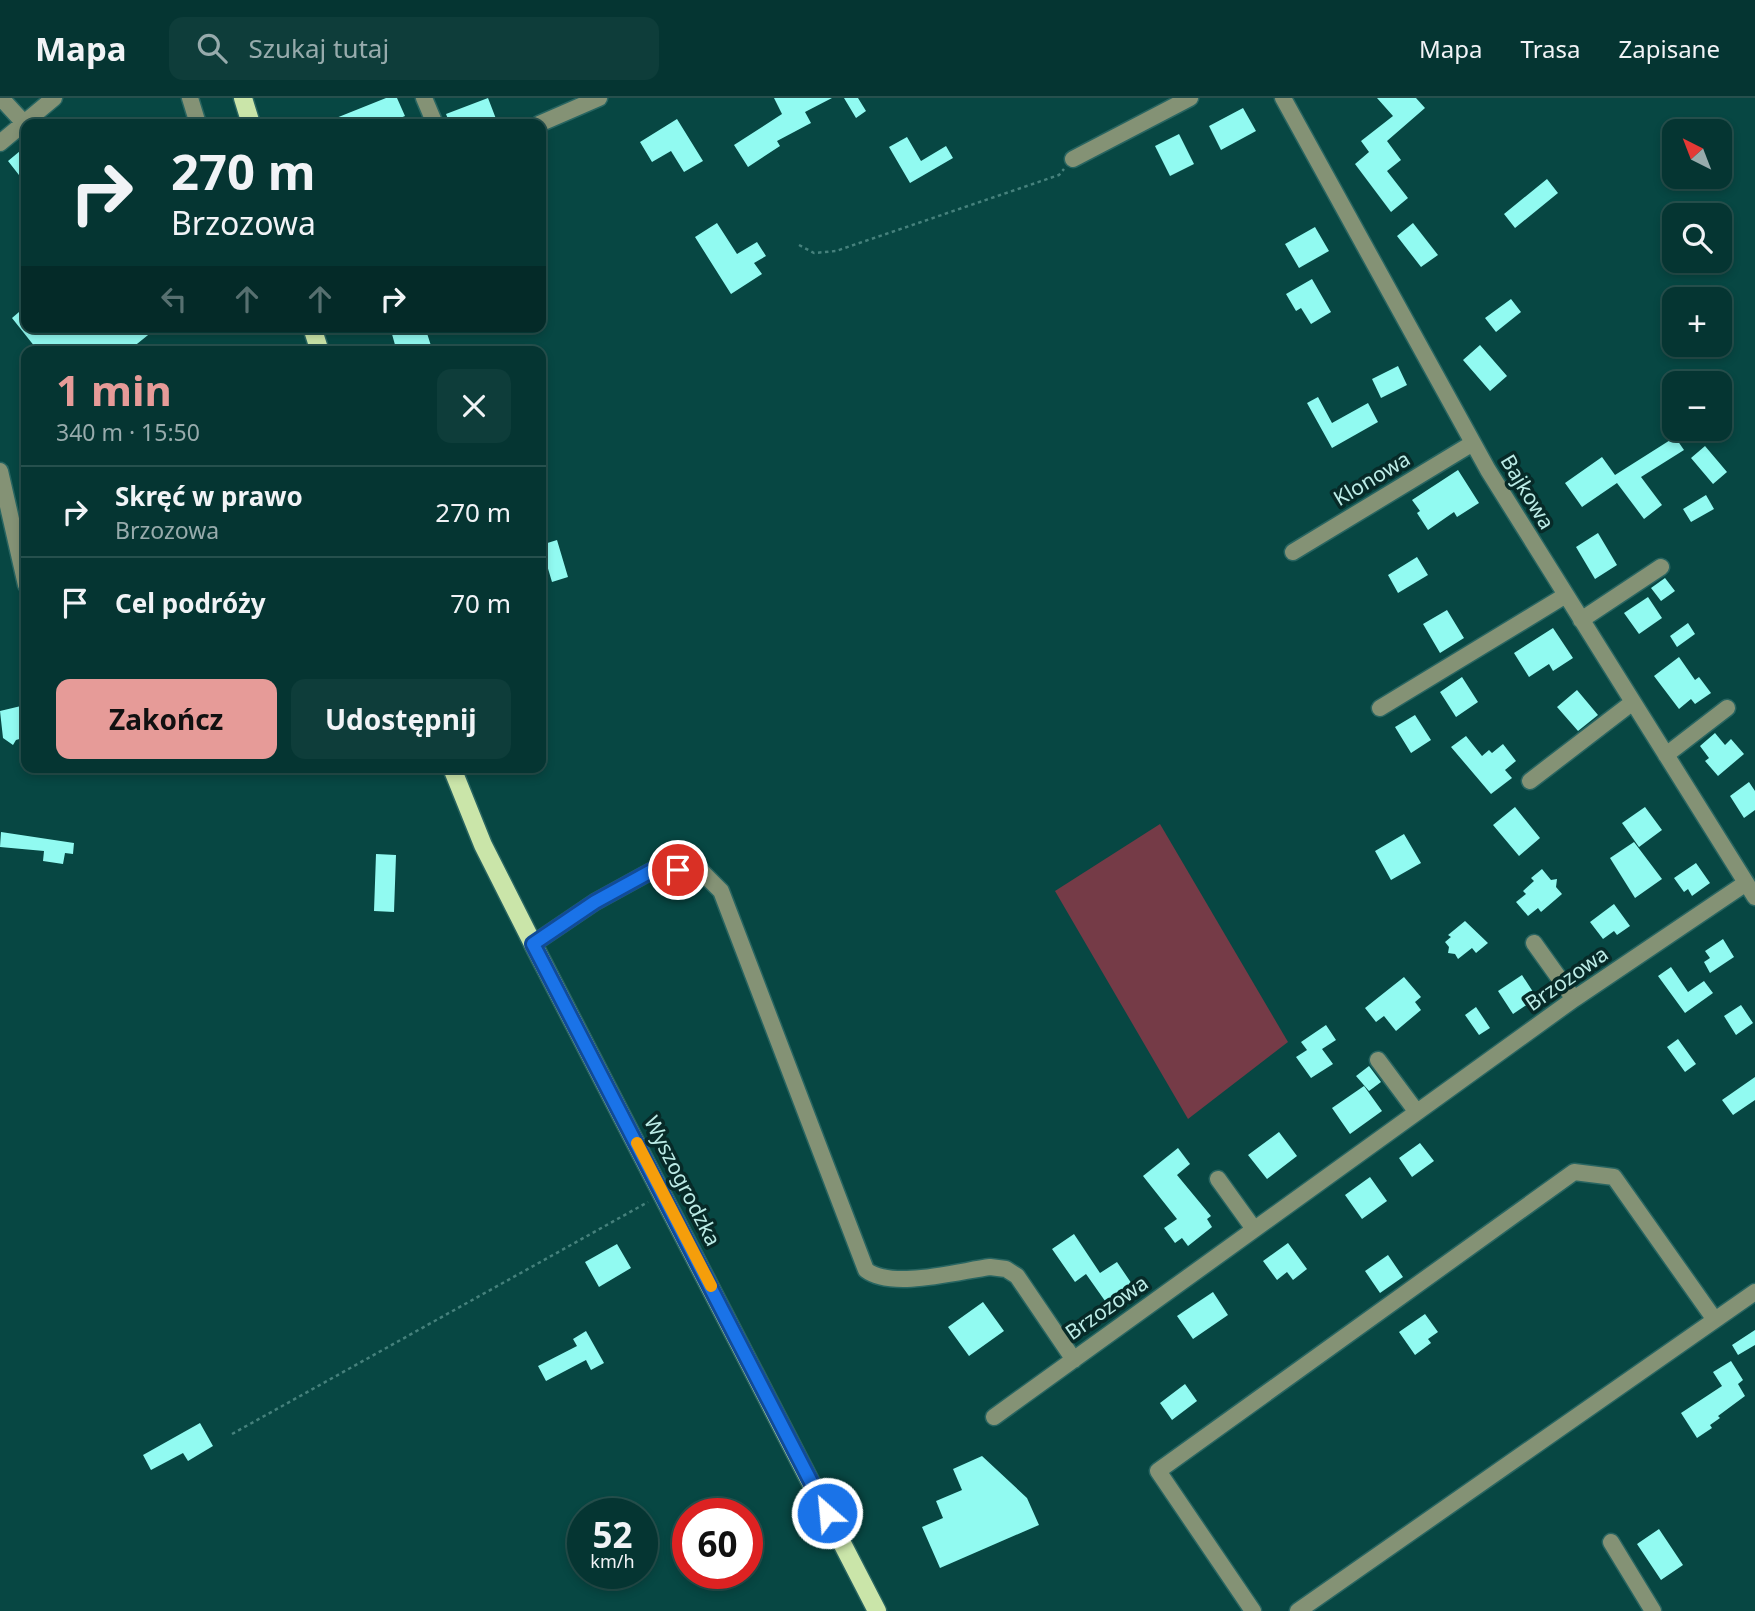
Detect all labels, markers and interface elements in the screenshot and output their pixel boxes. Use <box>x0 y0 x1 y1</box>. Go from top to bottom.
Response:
search box <box>169 17 659 80</box>
text: Mapa <box>35 26 127 71</box>
icon: search <box>193 29 231 67</box>
text: Szukaj tutaj <box>249 30 389 66</box>
text: Mapa <box>1419 32 1483 65</box>
text: Trasa <box>1521 32 1581 65</box>
text: Zapisane <box>1619 32 1720 65</box>
north arrow <box>1662 119 1732 189</box>
map controls <box>1662 119 1732 441</box>
text: 270 m <box>171 138 316 204</box>
icon: right <box>56 147 147 238</box>
text: Brzozowa <box>171 201 316 244</box>
button: search <box>1662 203 1732 273</box>
icon: left <box>155 280 193 318</box>
icon: ahead <box>228 280 266 318</box>
icon: ahead <box>301 280 339 318</box>
icon: right <box>374 280 412 318</box>
button: + <box>1662 287 1732 357</box>
text: 1 min <box>56 361 172 418</box>
button: close <box>437 369 511 443</box>
button: − <box>1662 371 1732 441</box>
text: 340 m · 15:50 <box>56 416 200 448</box>
street label: Klonowa <box>1328 444 1415 512</box>
street label: Bajkowa <box>1495 449 1561 534</box>
text: Skręć w prawo <box>115 478 303 514</box>
icon: right <box>56 493 94 531</box>
text: 270 m <box>435 494 511 530</box>
text: Brzozowa <box>115 514 219 546</box>
icon: arrive <box>56 584 94 622</box>
text: Cel podróży <box>115 585 266 621</box>
text: 70 m <box>450 585 511 621</box>
button: Zakończ <box>56 679 277 759</box>
button: Udostępnij <box>291 679 511 759</box>
pin <box>648 840 708 900</box>
icon: arrive <box>659 851 697 889</box>
street label: Brzozowa <box>1519 939 1613 1017</box>
street label: Wyszogrodzka <box>638 1111 728 1250</box>
street label: Brzozowa <box>1059 1268 1153 1346</box>
position arrow <box>790 1476 864 1550</box>
speed limit sign: 60 <box>672 1498 763 1589</box>
text: 52 <box>592 1511 633 1558</box>
text: km/h <box>590 1549 635 1573</box>

